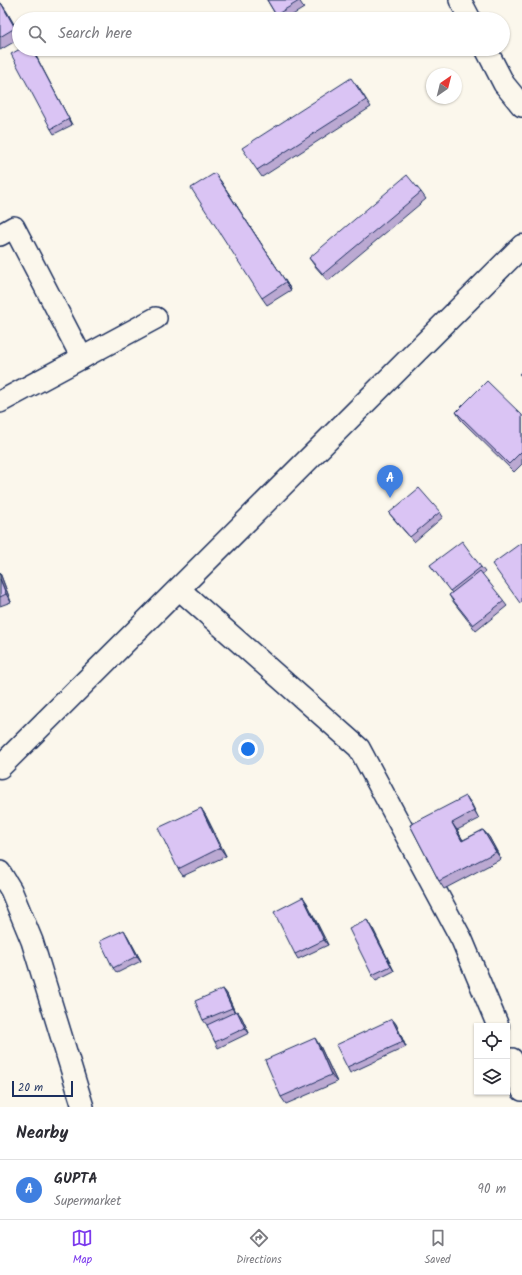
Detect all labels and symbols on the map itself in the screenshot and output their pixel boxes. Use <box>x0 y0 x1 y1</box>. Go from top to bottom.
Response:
north arrow <box>426 68 462 104</box>
pin: A <box>377 465 403 498</box>
your location <box>238 739 258 759</box>
scale bar <box>12 1079 73 1098</box>

